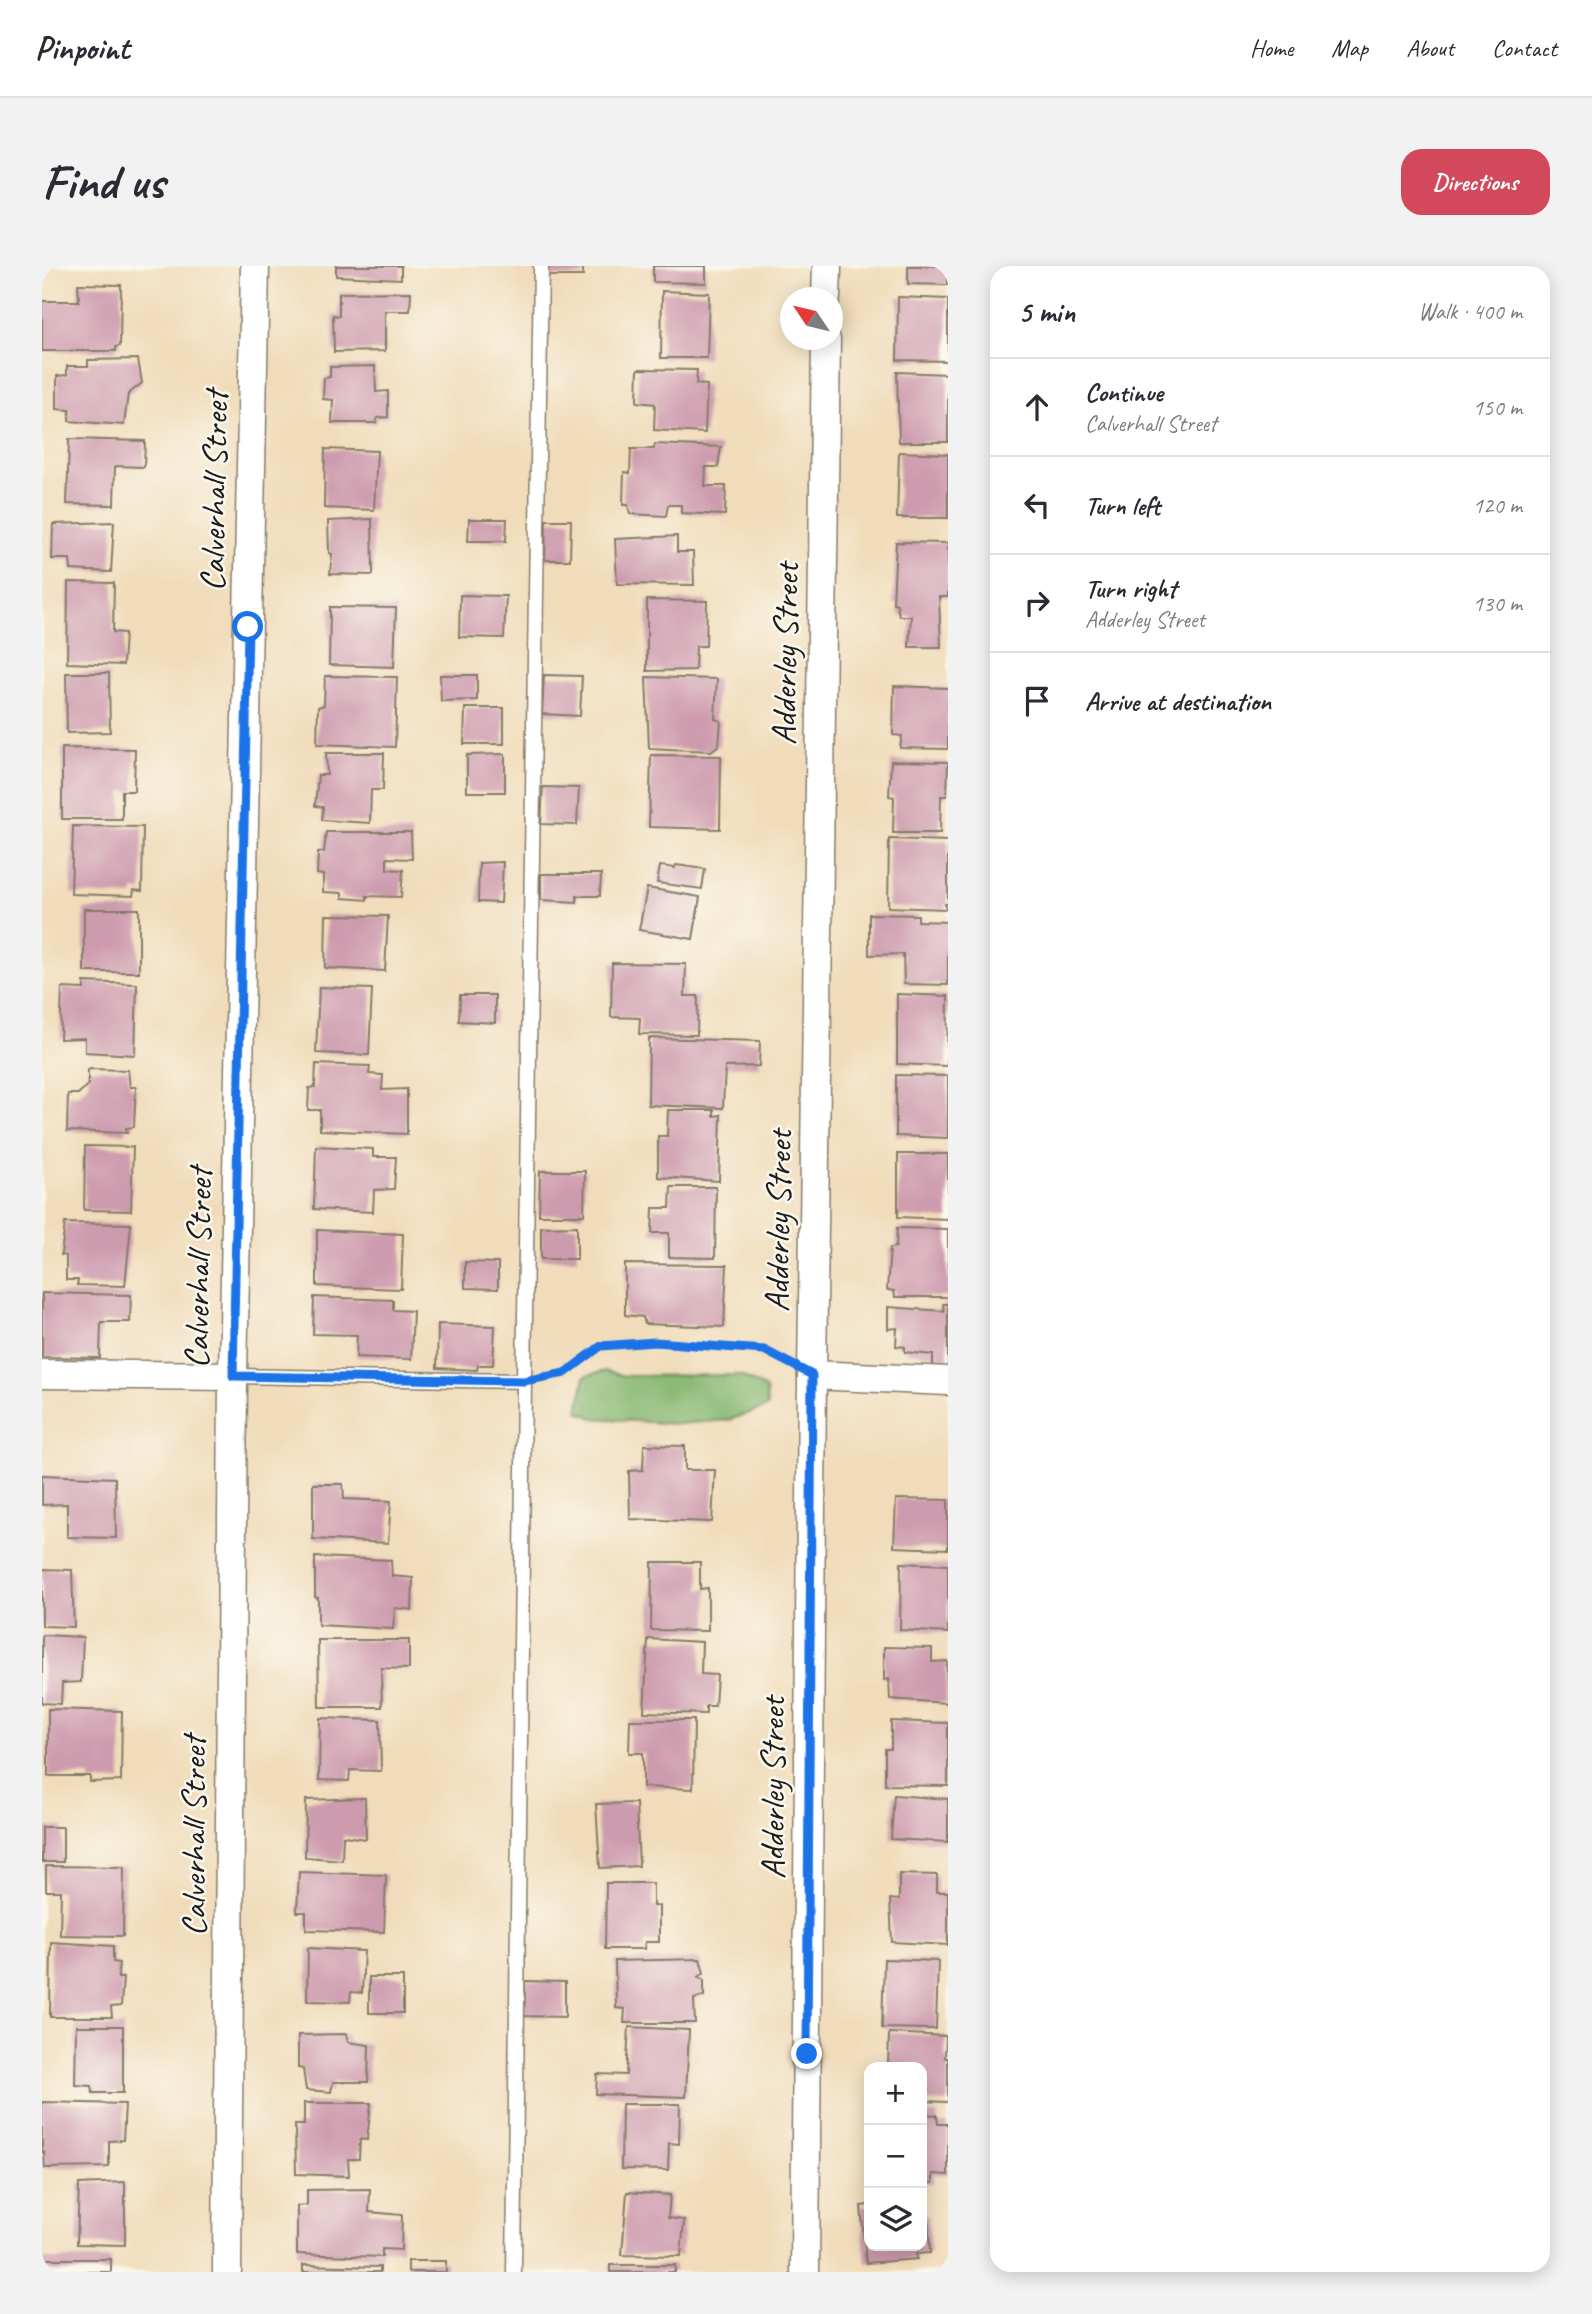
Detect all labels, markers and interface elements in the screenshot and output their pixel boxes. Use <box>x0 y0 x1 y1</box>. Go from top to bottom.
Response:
text: Pinpoint <box>35 27 129 69</box>
text: Home <box>1250 33 1293 63</box>
text: Map <box>1331 33 1368 63</box>
text: About <box>1406 33 1454 63</box>
text: Contact <box>1492 33 1557 63</box>
button: Directions <box>1401 149 1550 215</box>
text: Find us <box>42 151 164 213</box>
north arrow <box>780 287 843 350</box>
text: 5 min <box>1018 293 1075 331</box>
text: Walk · 400 m <box>1418 297 1522 326</box>
text: Continue <box>1085 376 1163 409</box>
street label: Calverhall Street <box>190 386 238 592</box>
icon: ahead <box>1018 388 1056 426</box>
text: 150 m <box>1473 393 1522 422</box>
text: Calverhall Street <box>1085 409 1217 438</box>
icon: left <box>1018 486 1056 524</box>
text: Turn left <box>1085 489 1160 522</box>
text: 120 m <box>1473 491 1522 520</box>
street label: Adderley Street <box>761 559 809 746</box>
text: Turn right <box>1085 572 1176 605</box>
icon: right <box>1018 584 1056 622</box>
text: 130 m <box>1473 589 1522 618</box>
text: Adderley Street <box>1085 605 1205 634</box>
route start <box>232 611 263 642</box>
icon: arrive <box>1018 682 1056 720</box>
text: Arrive at destination <box>1085 685 1271 718</box>
street label: Adderley Street <box>754 1126 802 1313</box>
street label: Calverhall Street <box>174 1163 222 1369</box>
street label: Adderley Street <box>750 1693 795 1879</box>
street label: Calverhall Street <box>171 1731 216 1936</box>
route end <box>791 2038 822 2069</box>
map controls <box>864 2062 927 2251</box>
button: + <box>864 2062 927 2125</box>
button: − <box>864 2125 927 2188</box>
button: layers <box>864 2188 927 2251</box>

